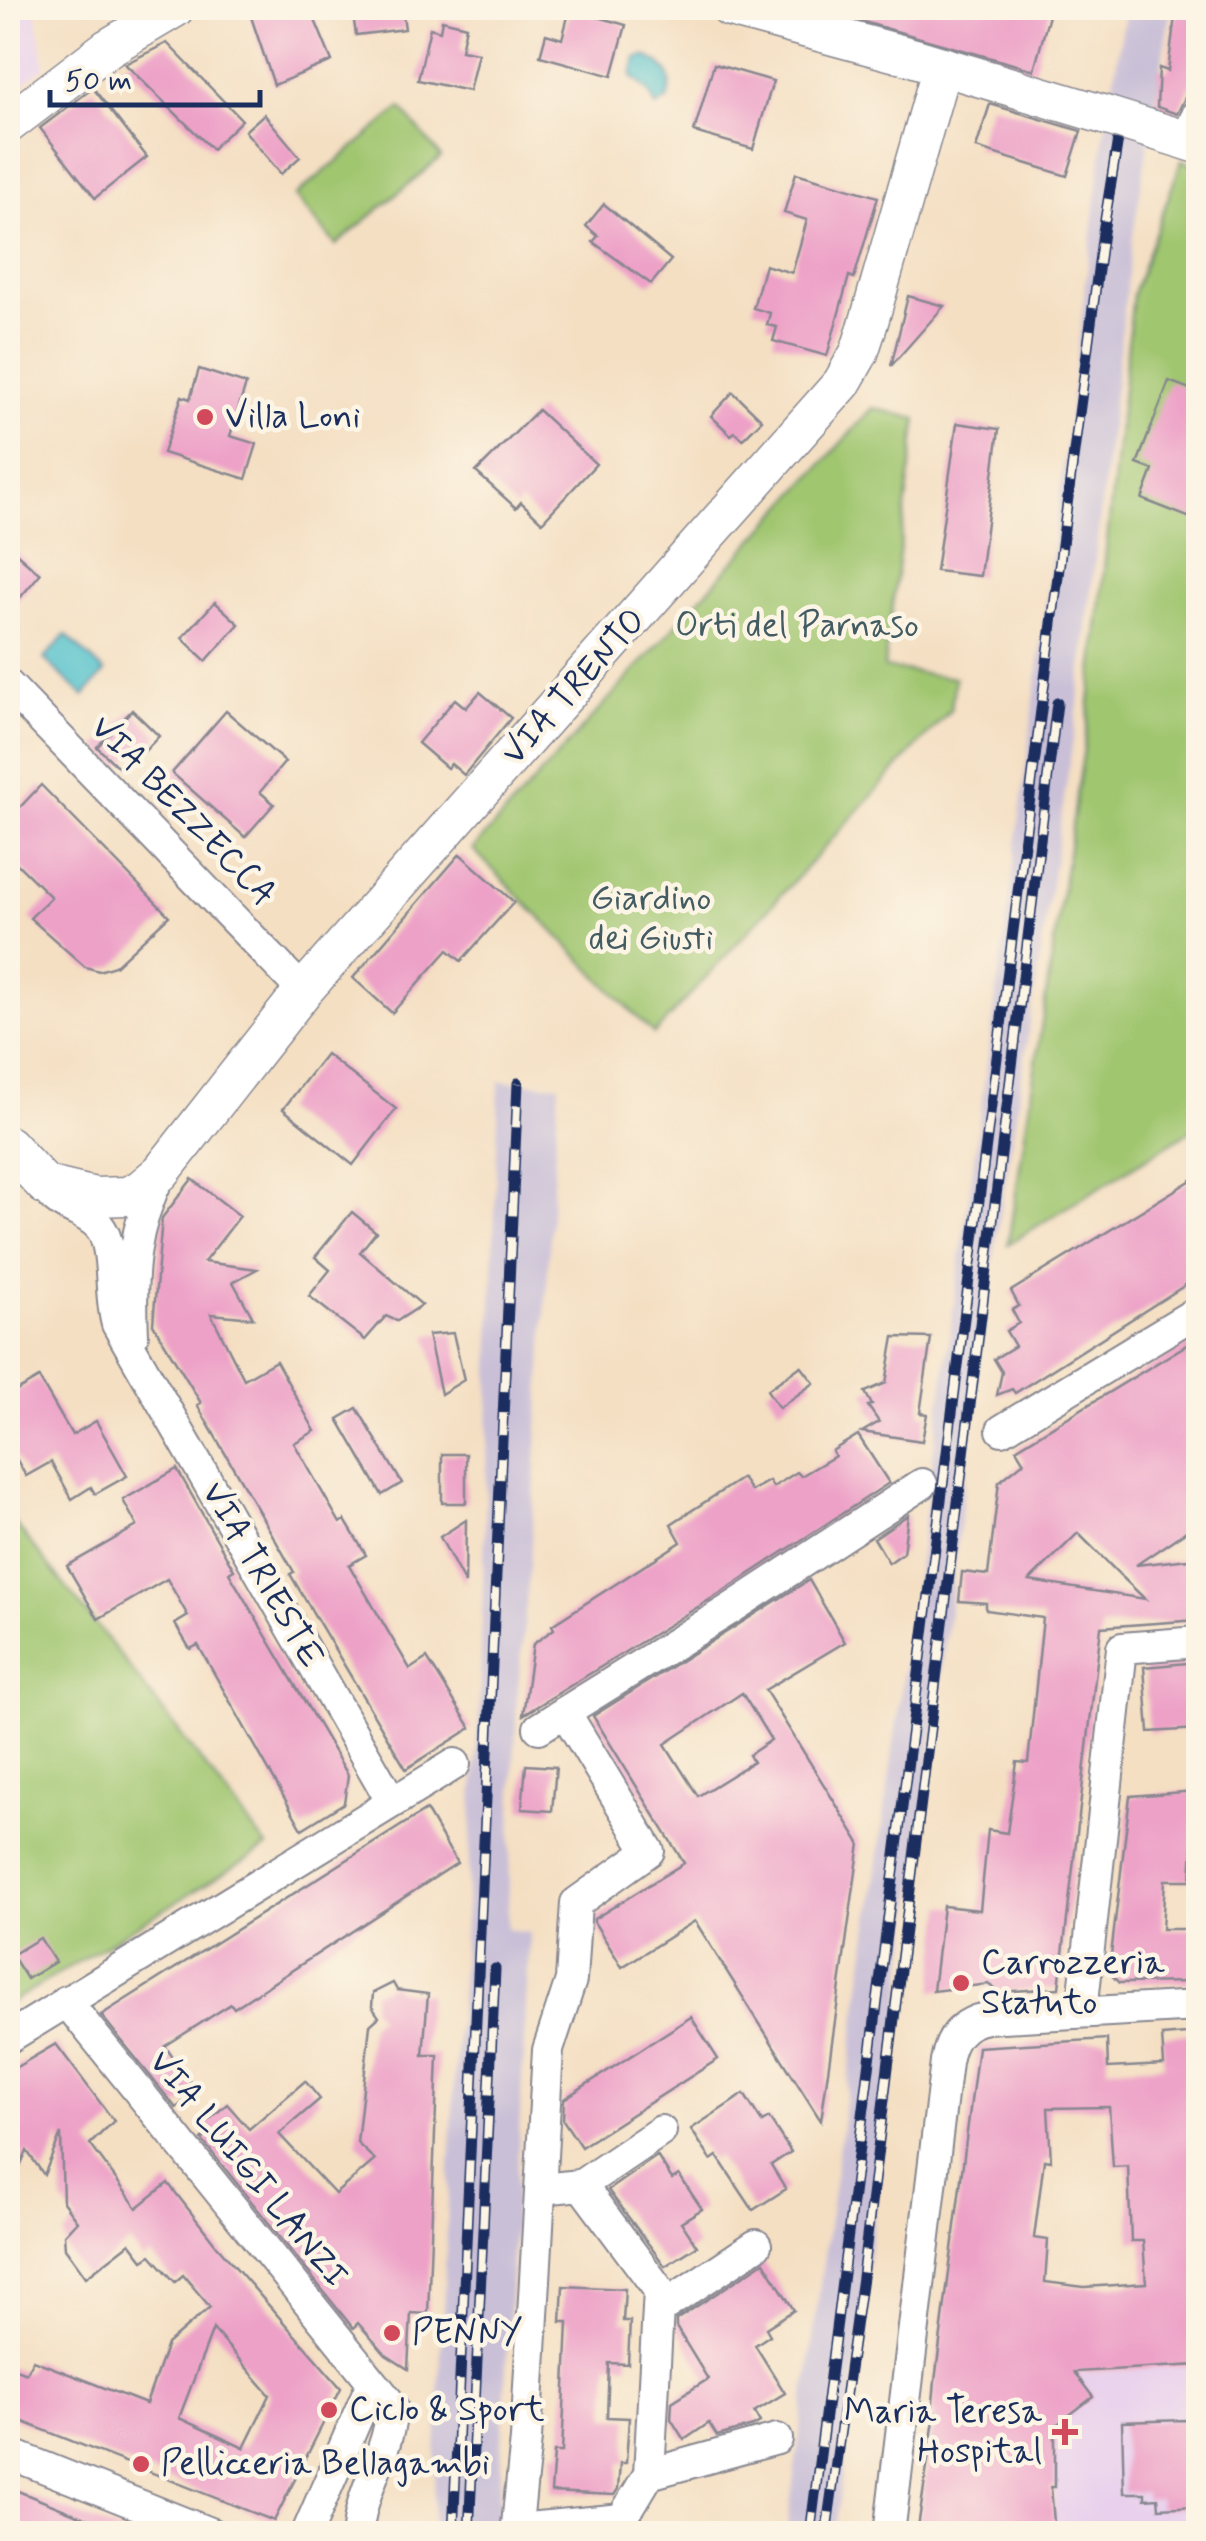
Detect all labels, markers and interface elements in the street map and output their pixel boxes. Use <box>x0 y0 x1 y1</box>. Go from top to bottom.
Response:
scale bar <box>50 45 260 107</box>
text: 50 m <box>65 62 132 101</box>
place label: Villa Loni <box>225 394 360 440</box>
marker: Villa Loni <box>194 406 216 428</box>
street label: VIA TRENTO <box>491 599 657 775</box>
park label: Orti del Parnaso <box>675 603 919 649</box>
street label: VIA BEZZECCA <box>80 705 286 917</box>
park label: Giardino dei Giusti <box>589 876 713 962</box>
street label: VIA TRIESTE <box>190 1474 334 1676</box>
place label: Carrozzeria Statuto <box>981 1940 1166 2026</box>
marker: Carrozzeria Statuto <box>950 1972 972 1994</box>
street label: VIA LUIGI LANZI <box>138 2040 358 2298</box>
place label: PENNY <box>412 2310 523 2356</box>
marker: PENNY <box>381 2322 403 2344</box>
place label: Ciclo & Sport <box>349 2387 545 2433</box>
place label: Maria Teresa Hospital <box>844 2389 1043 2475</box>
marker: Ciclo & Sport <box>318 2399 340 2421</box>
marker: Maria Teresa Hospital <box>1052 2419 1078 2445</box>
place label: Pellicceria Bellagambi <box>161 2441 490 2487</box>
marker: Pellicceria Bellagambi <box>130 2453 152 2475</box>

